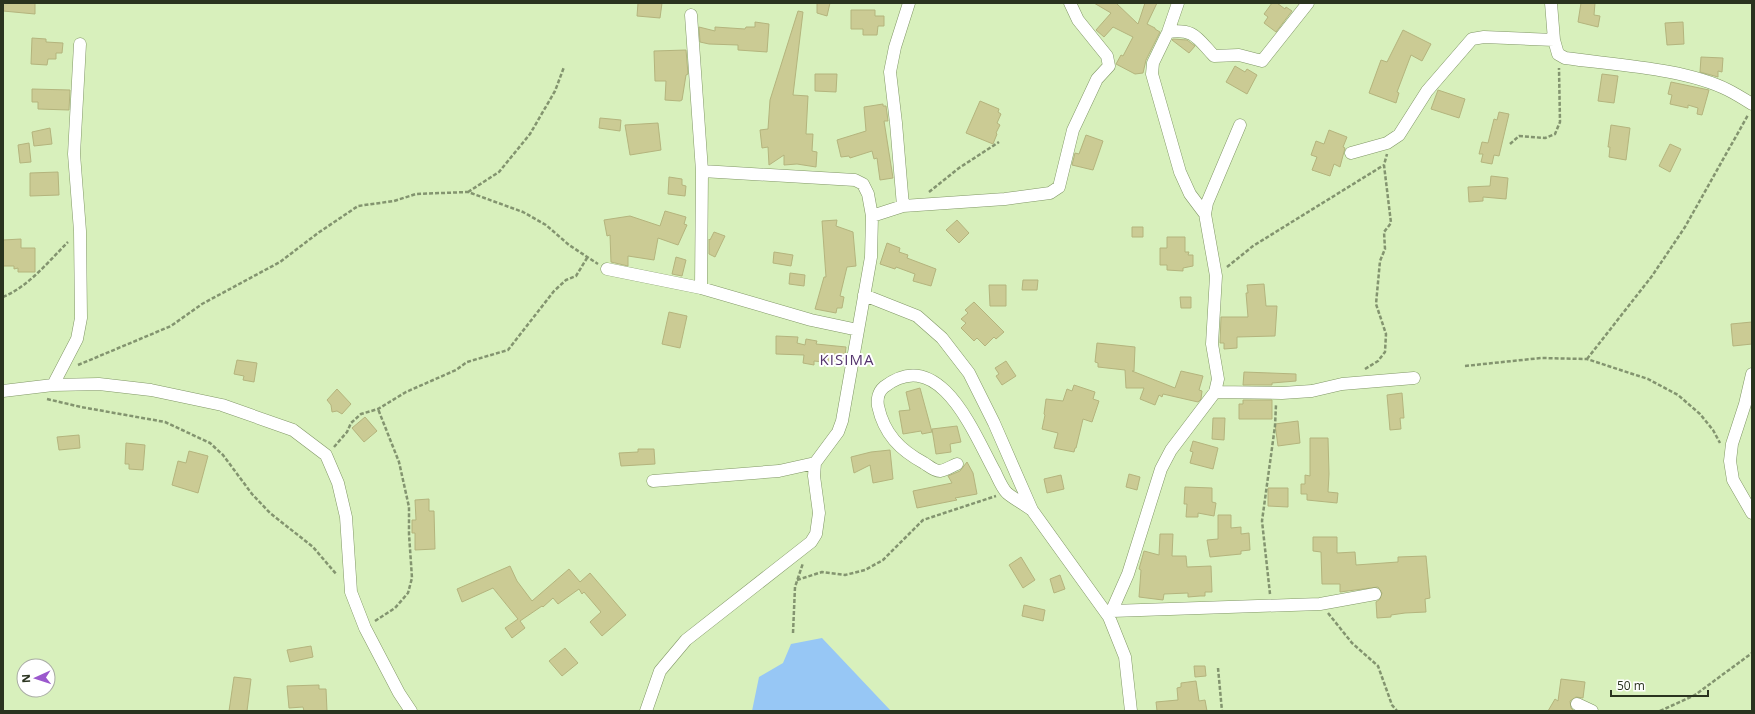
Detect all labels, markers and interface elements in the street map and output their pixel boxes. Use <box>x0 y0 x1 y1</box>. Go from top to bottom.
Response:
district label: KISIMA <box>820 349 874 369</box>
north arrow <box>16 658 56 698</box>
scale bar <box>1611 672 1708 698</box>
text: N <box>18 674 33 683</box>
text: 50 m <box>1617 677 1645 694</box>

